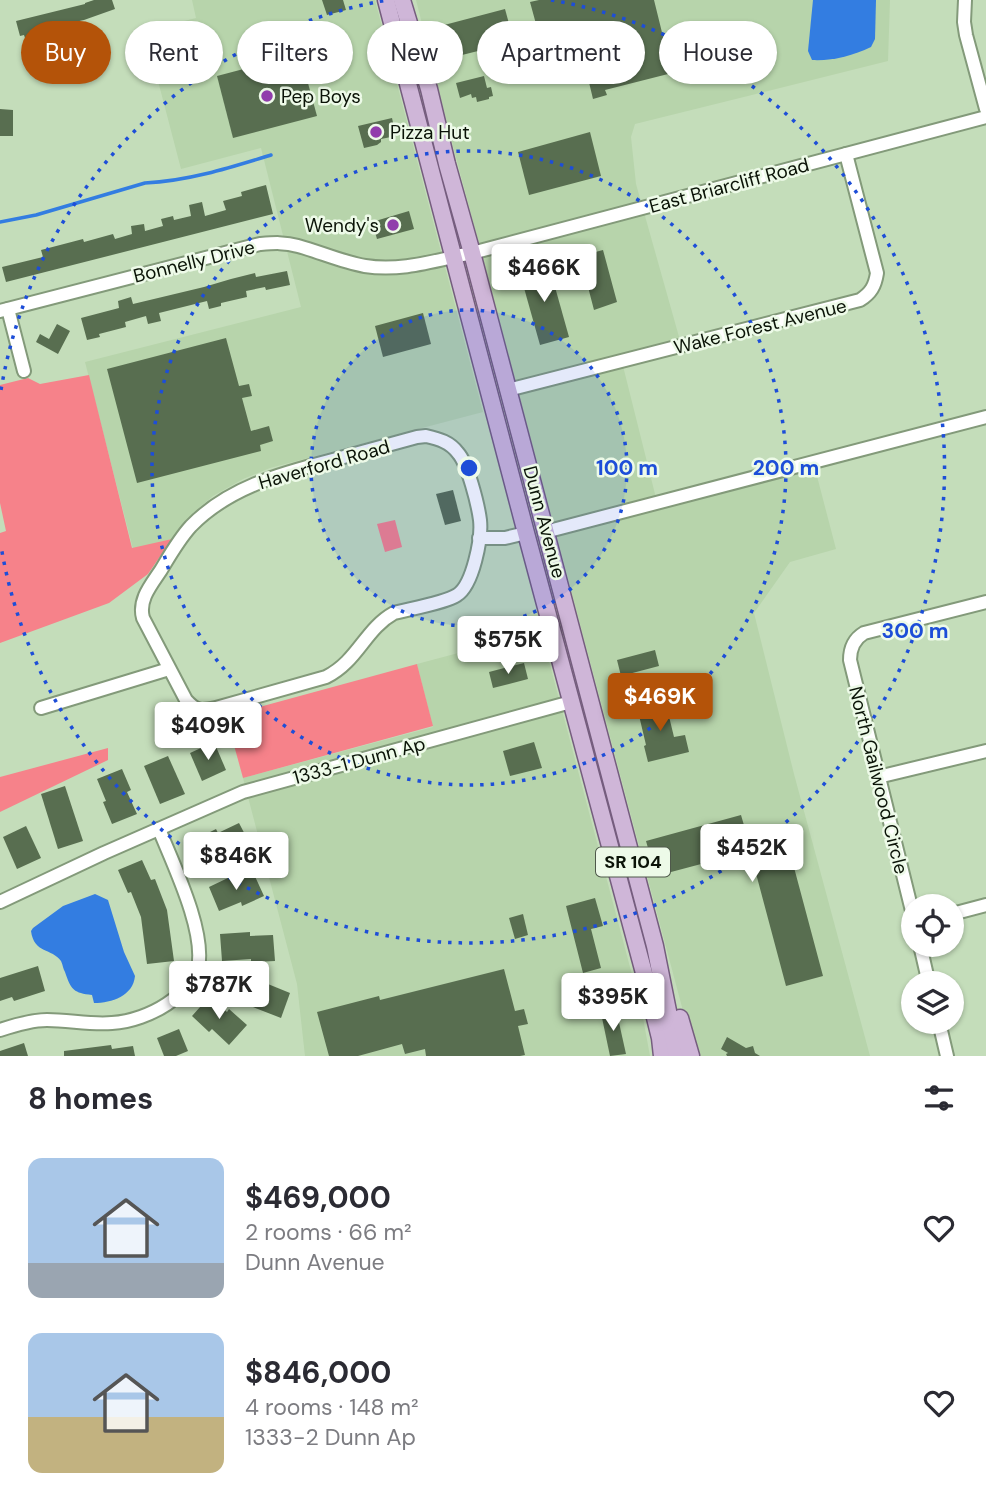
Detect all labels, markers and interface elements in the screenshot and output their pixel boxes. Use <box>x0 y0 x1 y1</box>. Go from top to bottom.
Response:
chip: Buy <box>21 21 111 84</box>
chip: Rent <box>125 21 223 84</box>
chip: Filters <box>237 21 353 84</box>
chip: New <box>367 21 463 84</box>
chip: Apartment <box>477 21 645 84</box>
chip: House <box>659 21 777 84</box>
place label: Pep Boys <box>281 84 361 109</box>
marker: Pep Boys <box>259 88 275 104</box>
place label: Pizza Hut <box>390 120 470 145</box>
marker: Pizza Hut <box>368 124 384 140</box>
street label: East Briarcliff Road <box>646 152 812 219</box>
place label: Wendy's <box>305 213 379 238</box>
marker: Wendy's <box>385 217 401 233</box>
street label: Bonnelly Drive <box>131 234 258 289</box>
pin: $466K <box>495 244 593 304</box>
text: $466K <box>507 252 581 282</box>
street label: Wake Forest Avenue <box>671 293 849 360</box>
street label: Haverford Road <box>256 434 393 495</box>
text: 100 m <box>596 454 658 482</box>
text: 200 m <box>753 454 819 482</box>
centre of rings <box>457 456 481 480</box>
street label: Dunn Avenue <box>518 463 572 581</box>
pin: $575K <box>459 616 557 676</box>
text: 300 m <box>882 617 948 645</box>
text: $575K <box>473 624 543 654</box>
pin: $469K <box>611 674 709 733</box>
text: $469K <box>624 681 696 711</box>
street label: North Gailwood Circle <box>843 684 914 877</box>
pin: $409K <box>159 702 257 762</box>
text: $409K <box>171 710 245 740</box>
street label: 1333-1 Dunn Ap <box>290 731 428 790</box>
pin: $452K <box>703 824 801 884</box>
pin: $846K <box>187 832 285 892</box>
text: $452K <box>716 832 788 862</box>
text: $846K <box>199 840 273 870</box>
road number: SR 104 <box>596 848 670 876</box>
map controls <box>901 894 964 1034</box>
button: locate <box>901 894 964 957</box>
pin: $787K <box>170 962 268 1021</box>
text: $787K <box>185 969 253 999</box>
button: layers <box>901 971 964 1034</box>
pin: $395K <box>564 974 662 1033</box>
text: $395K <box>577 981 649 1011</box>
text: 8 homes <box>28 1079 153 1118</box>
icon: filters <box>920 1079 958 1117</box>
text: $469,000 <box>245 1178 391 1217</box>
icon: home <box>84 1186 168 1270</box>
icon: heart <box>920 1209 958 1247</box>
text: 2 rooms · 66 m² <box>245 1217 412 1247</box>
text: Dunn Avenue <box>245 1247 385 1277</box>
text: $846,000 <box>245 1353 391 1392</box>
icon: home <box>84 1361 168 1445</box>
icon: heart <box>920 1384 958 1422</box>
text: 4 rooms · 148 m² <box>245 1392 419 1422</box>
text: 1333-2 Dunn Ap <box>245 1422 416 1452</box>

